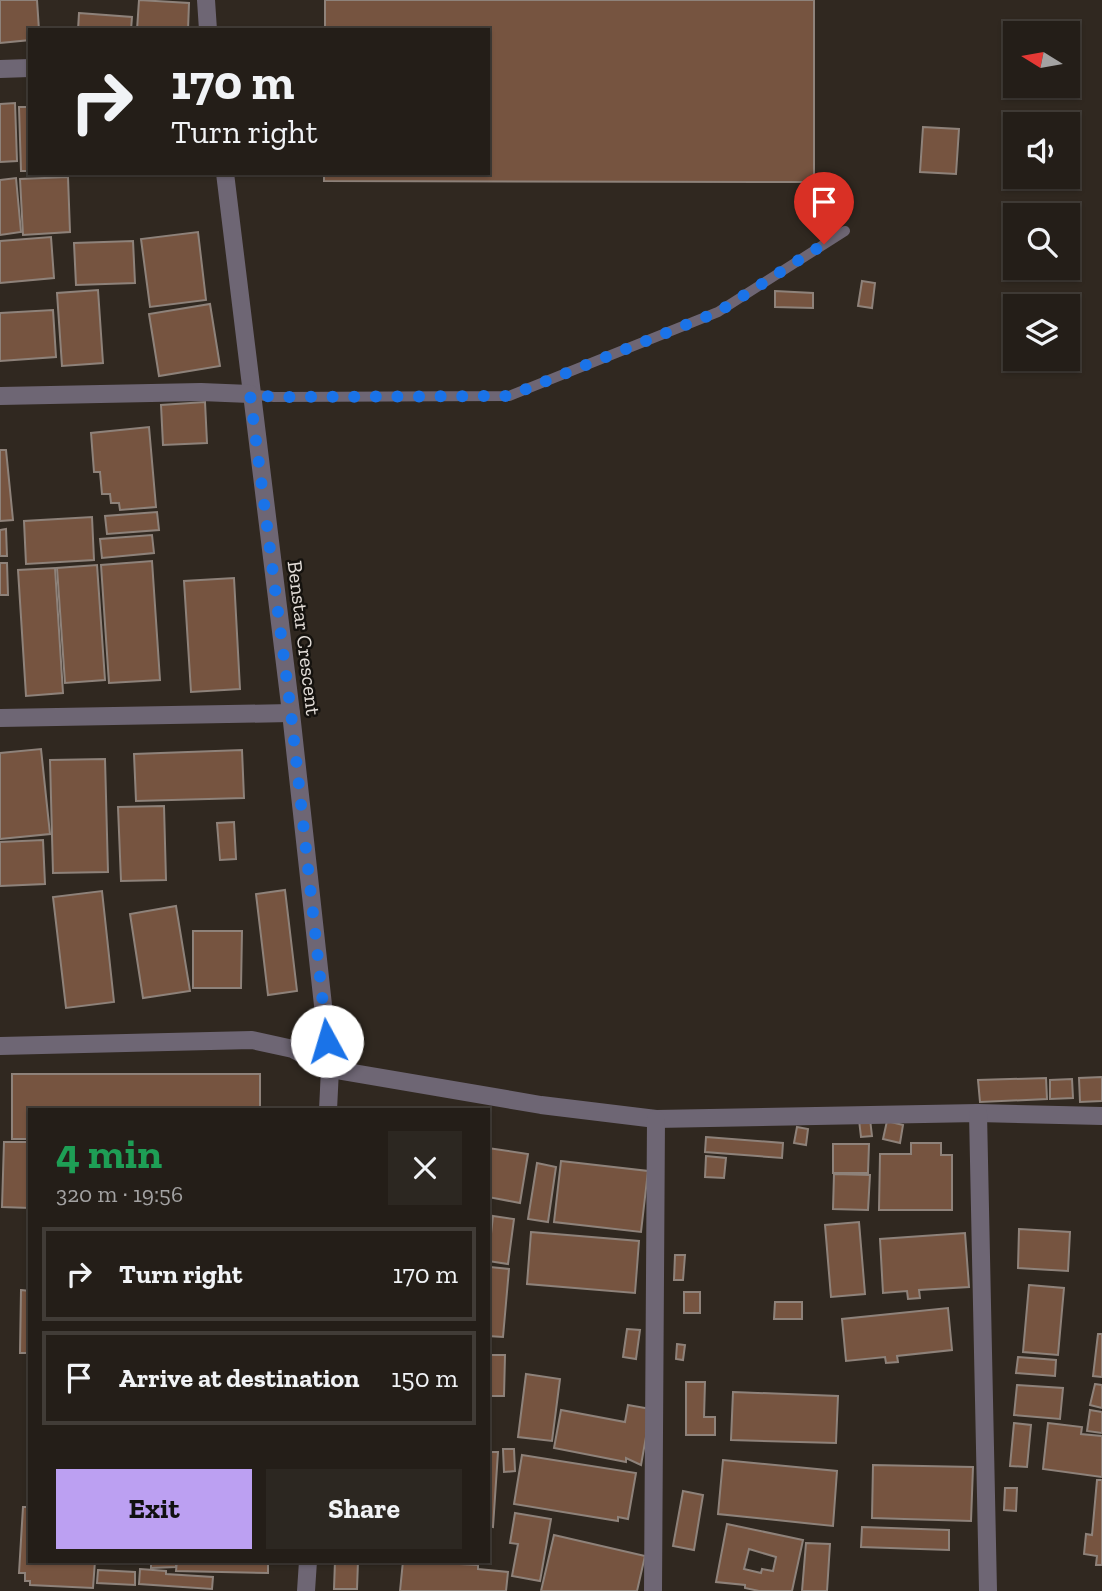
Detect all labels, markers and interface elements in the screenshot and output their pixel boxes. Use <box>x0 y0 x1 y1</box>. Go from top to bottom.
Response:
north arrow <box>1003 21 1080 98</box>
map controls <box>1003 21 1080 371</box>
text: 170 m <box>171 53 294 112</box>
icon: right <box>56 56 147 147</box>
button: sound <box>1003 112 1080 189</box>
text: Turn right <box>171 113 318 151</box>
pin <box>794 172 854 244</box>
icon: arrive <box>805 183 843 221</box>
button: search <box>1003 203 1080 280</box>
button: layers <box>1003 294 1080 371</box>
street label: Benstar Crescent <box>283 559 326 717</box>
position arrow <box>290 1004 364 1078</box>
text: 4 min <box>56 1128 162 1179</box>
button: close <box>388 1131 462 1205</box>
text: 320 m · 19:56 <box>56 1180 183 1208</box>
icon: right <box>60 1255 98 1293</box>
text: Turn right <box>119 1258 242 1290</box>
text: 170 m <box>393 1258 458 1290</box>
icon: arrive <box>60 1359 98 1397</box>
text: Arrive at destination <box>119 1362 359 1394</box>
text: 150 m <box>391 1362 458 1394</box>
button: Exit <box>56 1469 252 1549</box>
button: Share <box>266 1469 462 1549</box>

